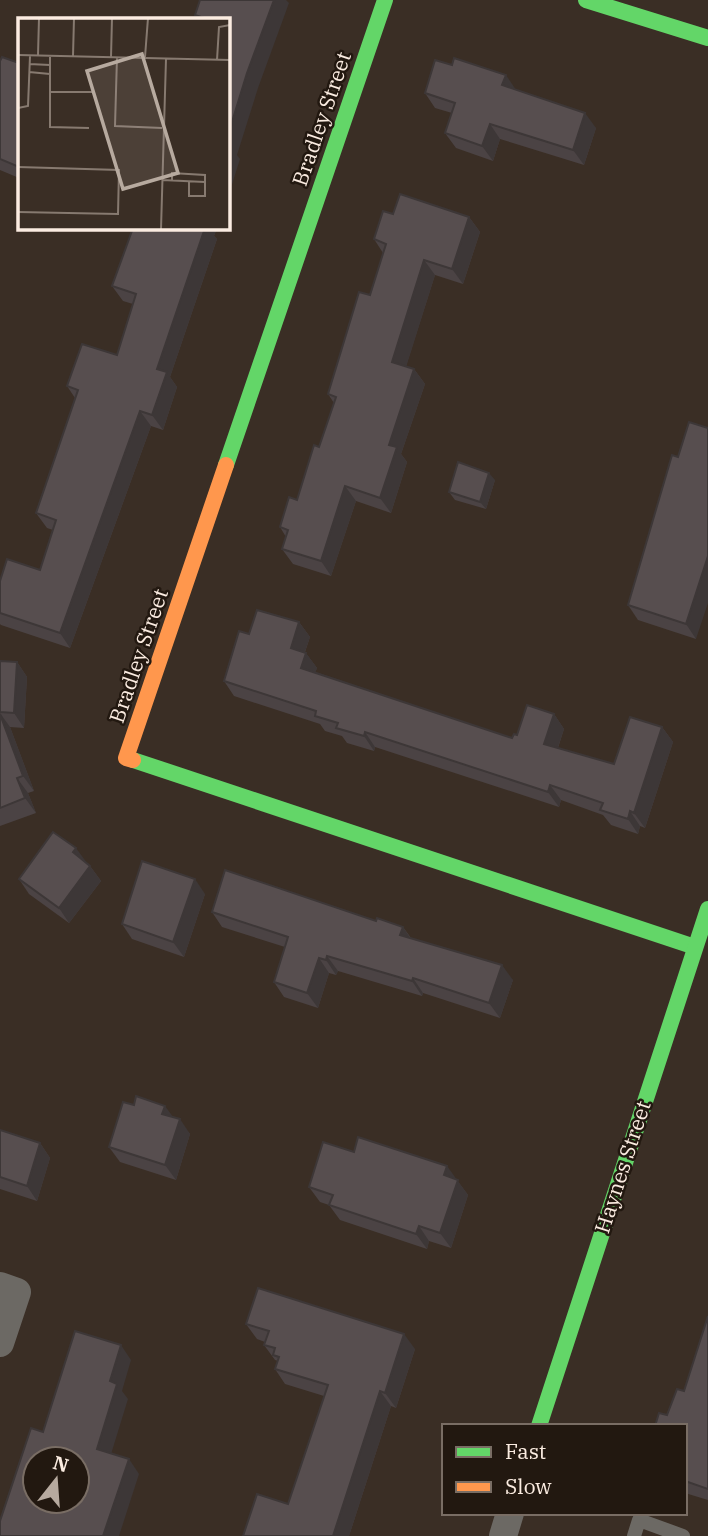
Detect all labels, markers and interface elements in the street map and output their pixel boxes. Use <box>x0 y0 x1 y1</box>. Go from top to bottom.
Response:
inset map <box>18 18 229 229</box>
street label: Bradley Street <box>285 48 357 189</box>
street label: Bradley Street <box>102 585 174 726</box>
street label: Haynes Street <box>587 1097 657 1237</box>
legend <box>442 1424 687 1515</box>
text: Fast <box>505 1437 546 1465</box>
north arrow <box>21 1445 91 1515</box>
text: N <box>50 1450 72 1477</box>
text: Slow <box>505 1472 552 1500</box>

